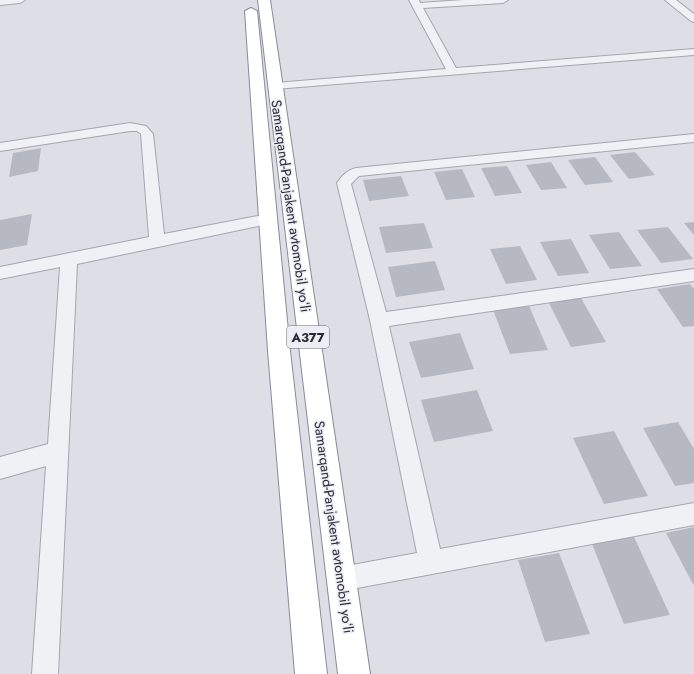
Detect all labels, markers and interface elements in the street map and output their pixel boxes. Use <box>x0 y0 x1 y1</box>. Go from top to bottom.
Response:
street label: Samarqand-Panjakent avtomobil yoʻli <box>266 99 316 313</box>
road number: A377 <box>287 326 329 348</box>
street label: Samarqand-Panjakent avtomobil yoʻli <box>309 420 359 634</box>

